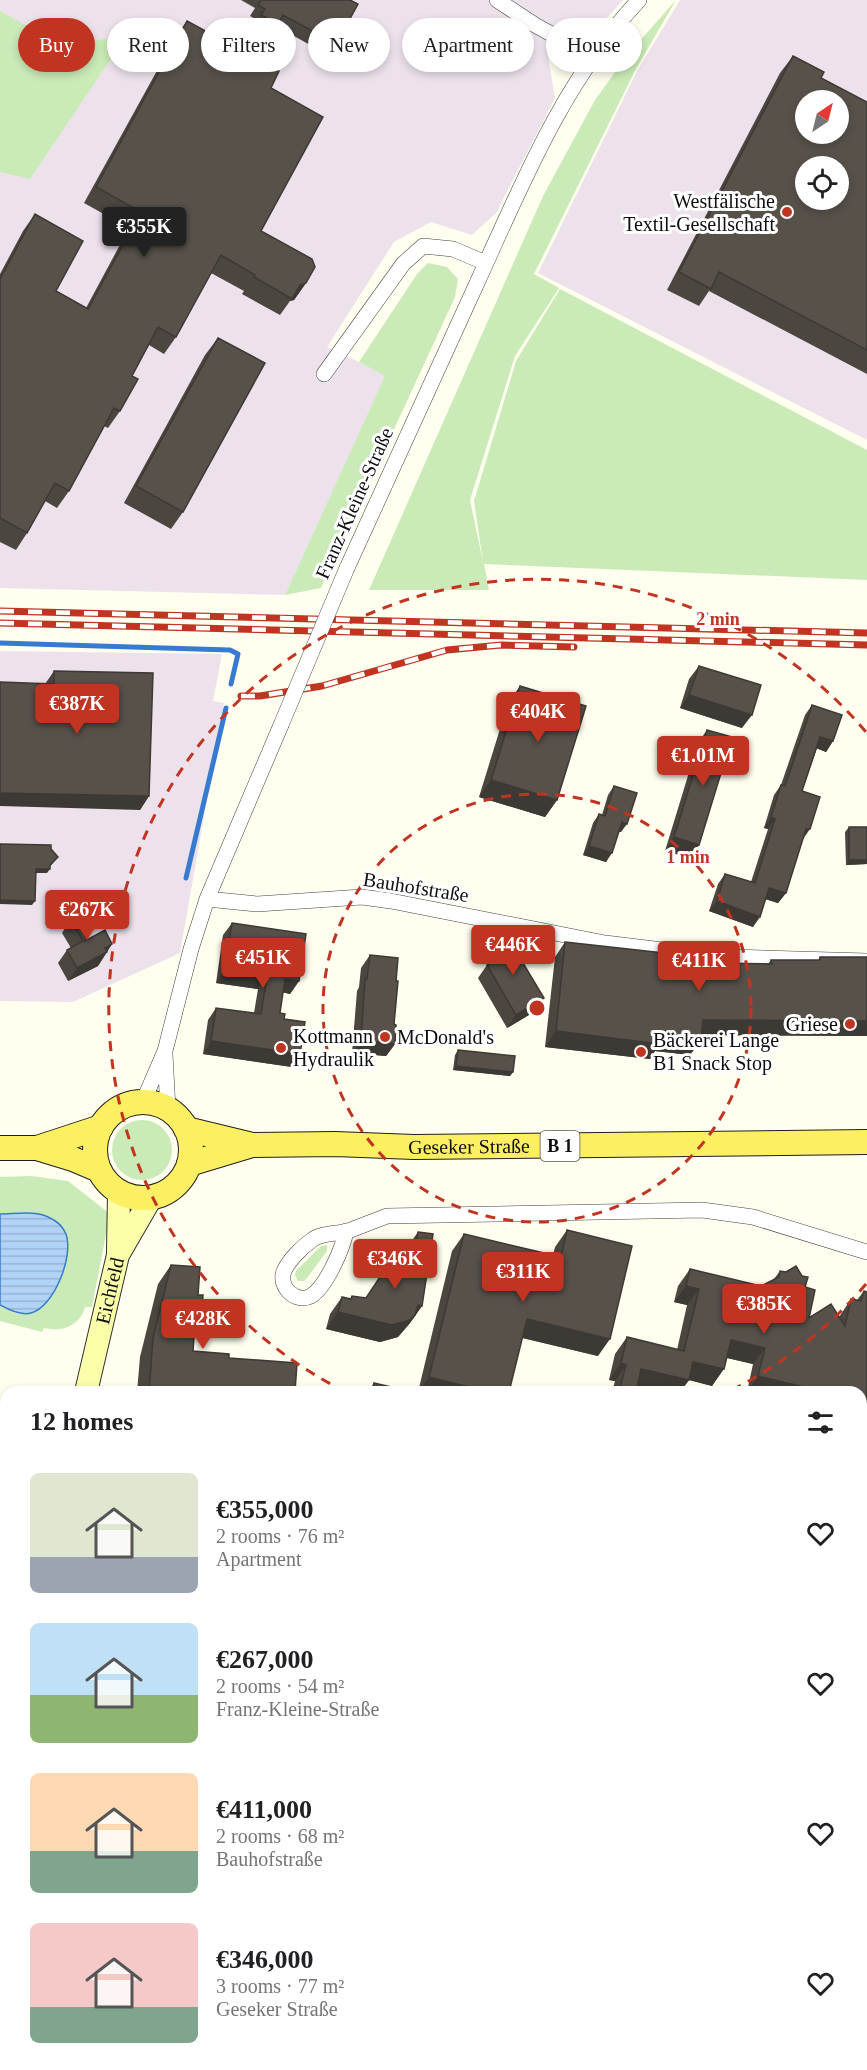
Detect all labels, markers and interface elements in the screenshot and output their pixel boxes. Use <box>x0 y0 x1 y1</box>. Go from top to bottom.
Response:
chip: Buy <box>18 18 95 72</box>
chip: Rent <box>107 18 189 72</box>
chip: Filters <box>201 18 296 72</box>
chip: New <box>308 18 390 72</box>
chip: Apartment <box>402 18 534 72</box>
chip: House <box>546 18 642 72</box>
north arrow <box>795 90 849 144</box>
map controls <box>795 90 849 210</box>
button: locate <box>795 156 849 210</box>
place label: Westfälische Textil-Gesellschaft <box>623 190 775 235</box>
marker: Westfälische Textil-Gesellschaft <box>780 205 794 219</box>
pin: €355K <box>102 207 186 258</box>
text: €355K <box>116 215 172 237</box>
street label: Franz-Kleine-Straße <box>311 424 397 582</box>
text: 2 min <box>696 609 740 629</box>
pin: €387K <box>35 684 119 735</box>
text: €387K <box>49 692 105 714</box>
pin: €404K <box>496 692 580 743</box>
text: €404K <box>510 700 566 722</box>
pin: €1.01M <box>654 736 752 787</box>
text: €1.01M <box>671 744 735 766</box>
text: 1 min <box>666 847 710 867</box>
street label: Bauhofstraße <box>362 868 470 906</box>
pin: €267K <box>45 890 129 941</box>
text: €267K <box>59 898 115 920</box>
pin: €446K <box>471 925 555 976</box>
text: €446K <box>485 933 541 955</box>
pin: €451K <box>221 938 305 989</box>
pin: €411K <box>657 941 741 992</box>
text: €451K <box>235 946 291 968</box>
text: €411K <box>672 949 726 971</box>
centre of rings <box>527 998 547 1018</box>
place label: Griese <box>786 1013 838 1035</box>
marker: Griese <box>843 1017 857 1031</box>
place label: Kottmann Hydraulik <box>293 1025 374 1071</box>
place label: McDonald's <box>397 1026 494 1048</box>
place label: Bäckerei Lange B1 Snack Stop <box>653 1029 779 1075</box>
marker: McDonald's <box>378 1030 392 1044</box>
marker: Kottmann Hydraulik <box>274 1041 288 1055</box>
marker: Bäckerei Lange B1 Snack Stop <box>634 1045 648 1059</box>
road number: B 1 <box>540 1131 580 1161</box>
street label: Geseker Straße <box>408 1135 530 1158</box>
pin: €346K <box>353 1239 437 1290</box>
text: €346K <box>367 1247 423 1269</box>
pin: €311K <box>481 1252 565 1303</box>
street label: Eichfeld <box>91 1255 128 1326</box>
text: €311K <box>496 1260 550 1282</box>
pin: €385K <box>722 1284 806 1335</box>
text: €385K <box>736 1292 792 1314</box>
pin: €428K <box>161 1299 245 1350</box>
text: €428K <box>175 1307 231 1329</box>
icon: filters <box>804 1406 837 1439</box>
text: 12 homes <box>30 1407 133 1436</box>
text: €355,000 <box>216 1495 314 1524</box>
icon: home <box>78 1497 150 1569</box>
icon: heart <box>804 1517 837 1550</box>
text: 2 rooms · 76 m² <box>216 1525 344 1547</box>
text: Apartment <box>216 1548 302 1570</box>
text: €267,000 <box>216 1645 314 1674</box>
icon: home <box>78 1647 150 1719</box>
icon: heart <box>804 1667 837 1700</box>
text: 2 rooms · 54 m² <box>216 1675 344 1697</box>
text: Franz-Kleine-Straße <box>216 1698 379 1720</box>
text: €411,000 <box>216 1795 312 1824</box>
icon: home <box>78 1797 150 1869</box>
icon: heart <box>804 1817 837 1850</box>
text: 2 rooms · 68 m² <box>216 1825 344 1847</box>
text: Bauhofstraße <box>216 1848 323 1870</box>
text: €346,000 <box>216 1945 314 1974</box>
icon: home <box>78 1947 150 2019</box>
icon: heart <box>804 1967 837 2000</box>
text: 3 rooms · 77 m² <box>216 1975 344 1997</box>
text: Geseker Straße <box>216 1998 338 2020</box>

